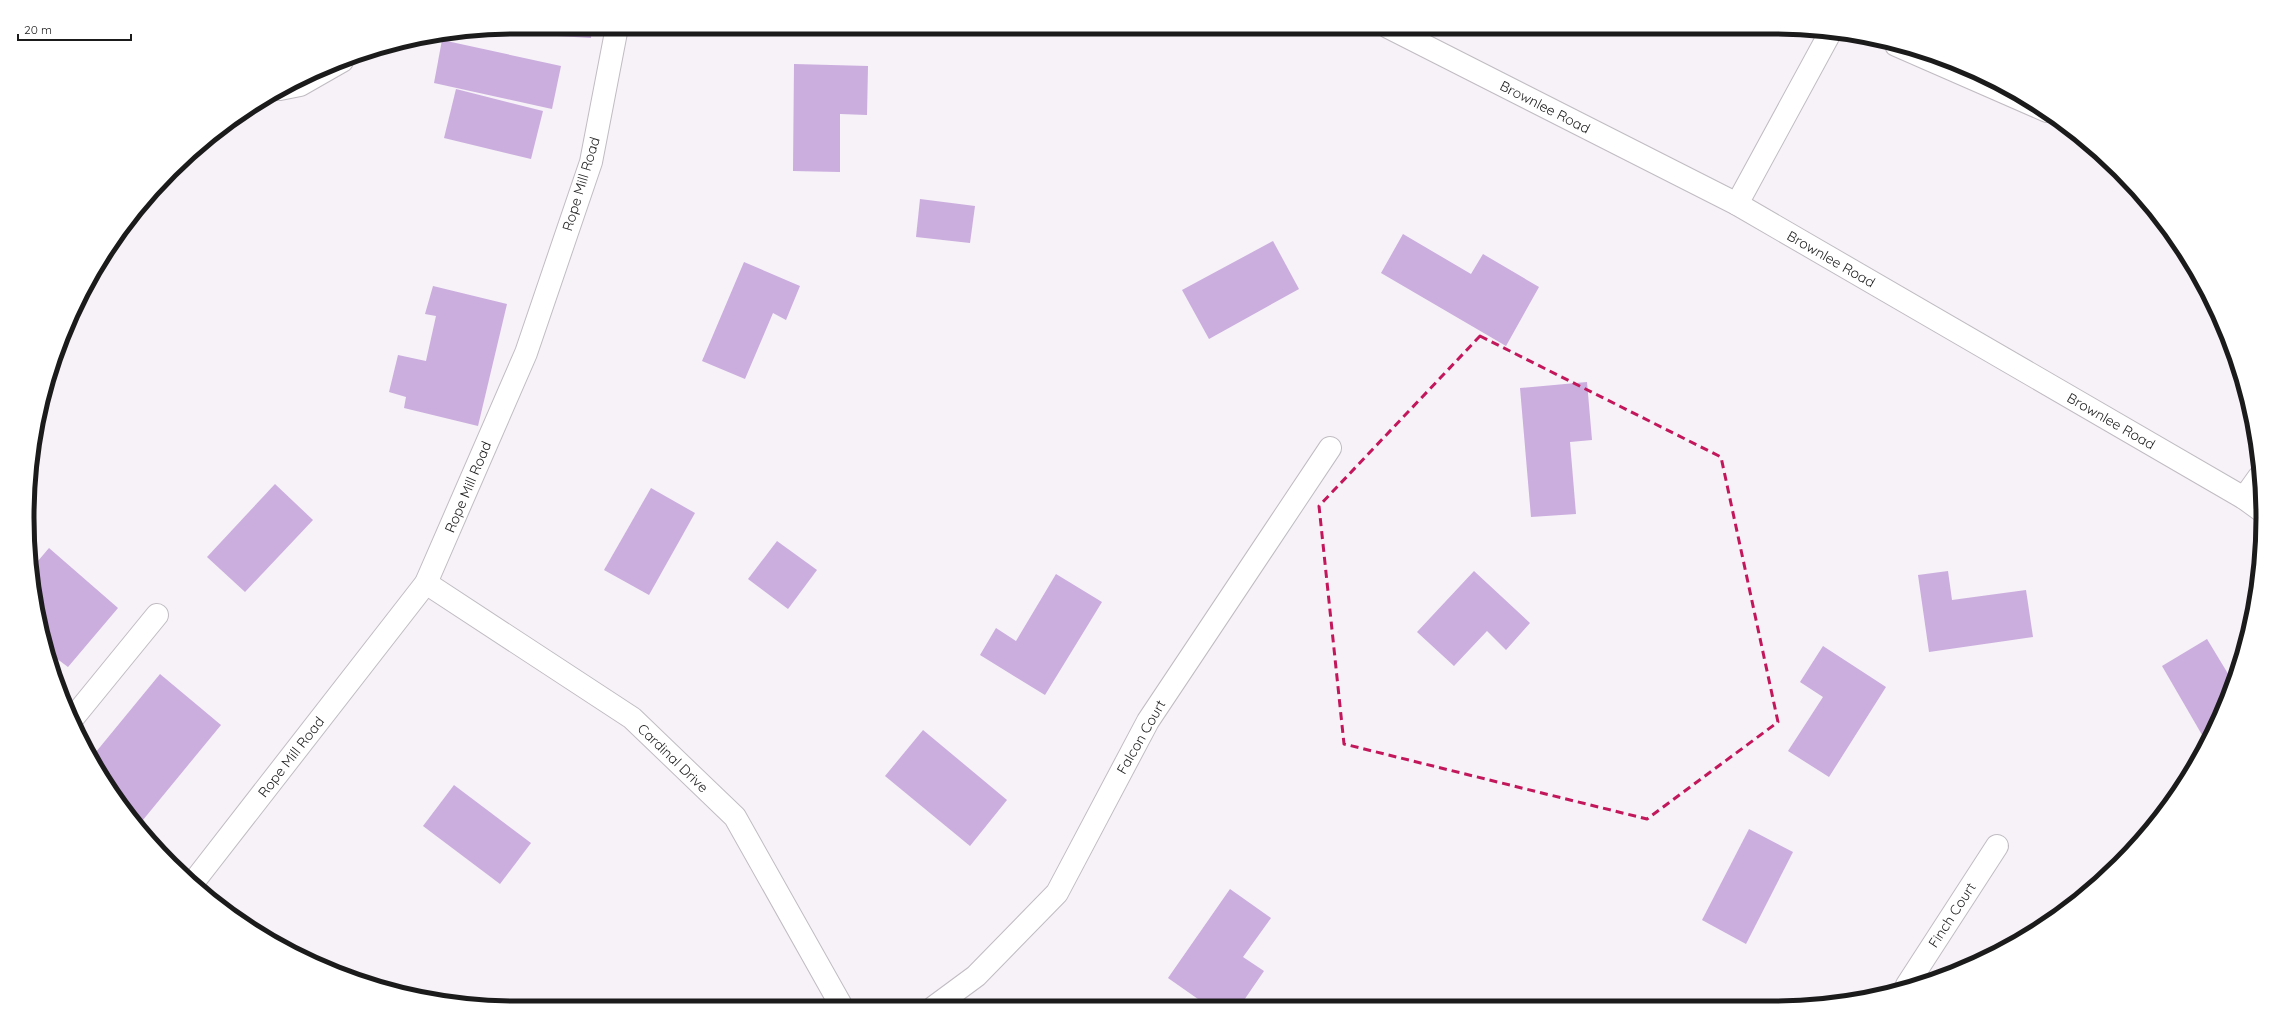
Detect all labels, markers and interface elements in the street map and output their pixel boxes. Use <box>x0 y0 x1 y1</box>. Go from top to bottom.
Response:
scale bar <box>18 16 131 42</box>
text: 20 m <box>24 22 52 37</box>
street label: Brownlee Road <box>1497 77 1593 137</box>
street label: Rope Mill Road <box>558 135 604 233</box>
street label: Brownlee Road <box>1784 227 1878 291</box>
street label: Brownlee Road <box>2064 389 2158 453</box>
street label: Rope Mill Road <box>441 439 495 535</box>
street label: Falcon Court <box>1113 697 1170 777</box>
street label: Rope Mill Road <box>254 713 328 801</box>
street label: Cardinal Drive <box>634 720 712 796</box>
street label: Finch Court <box>1924 879 1980 951</box>

